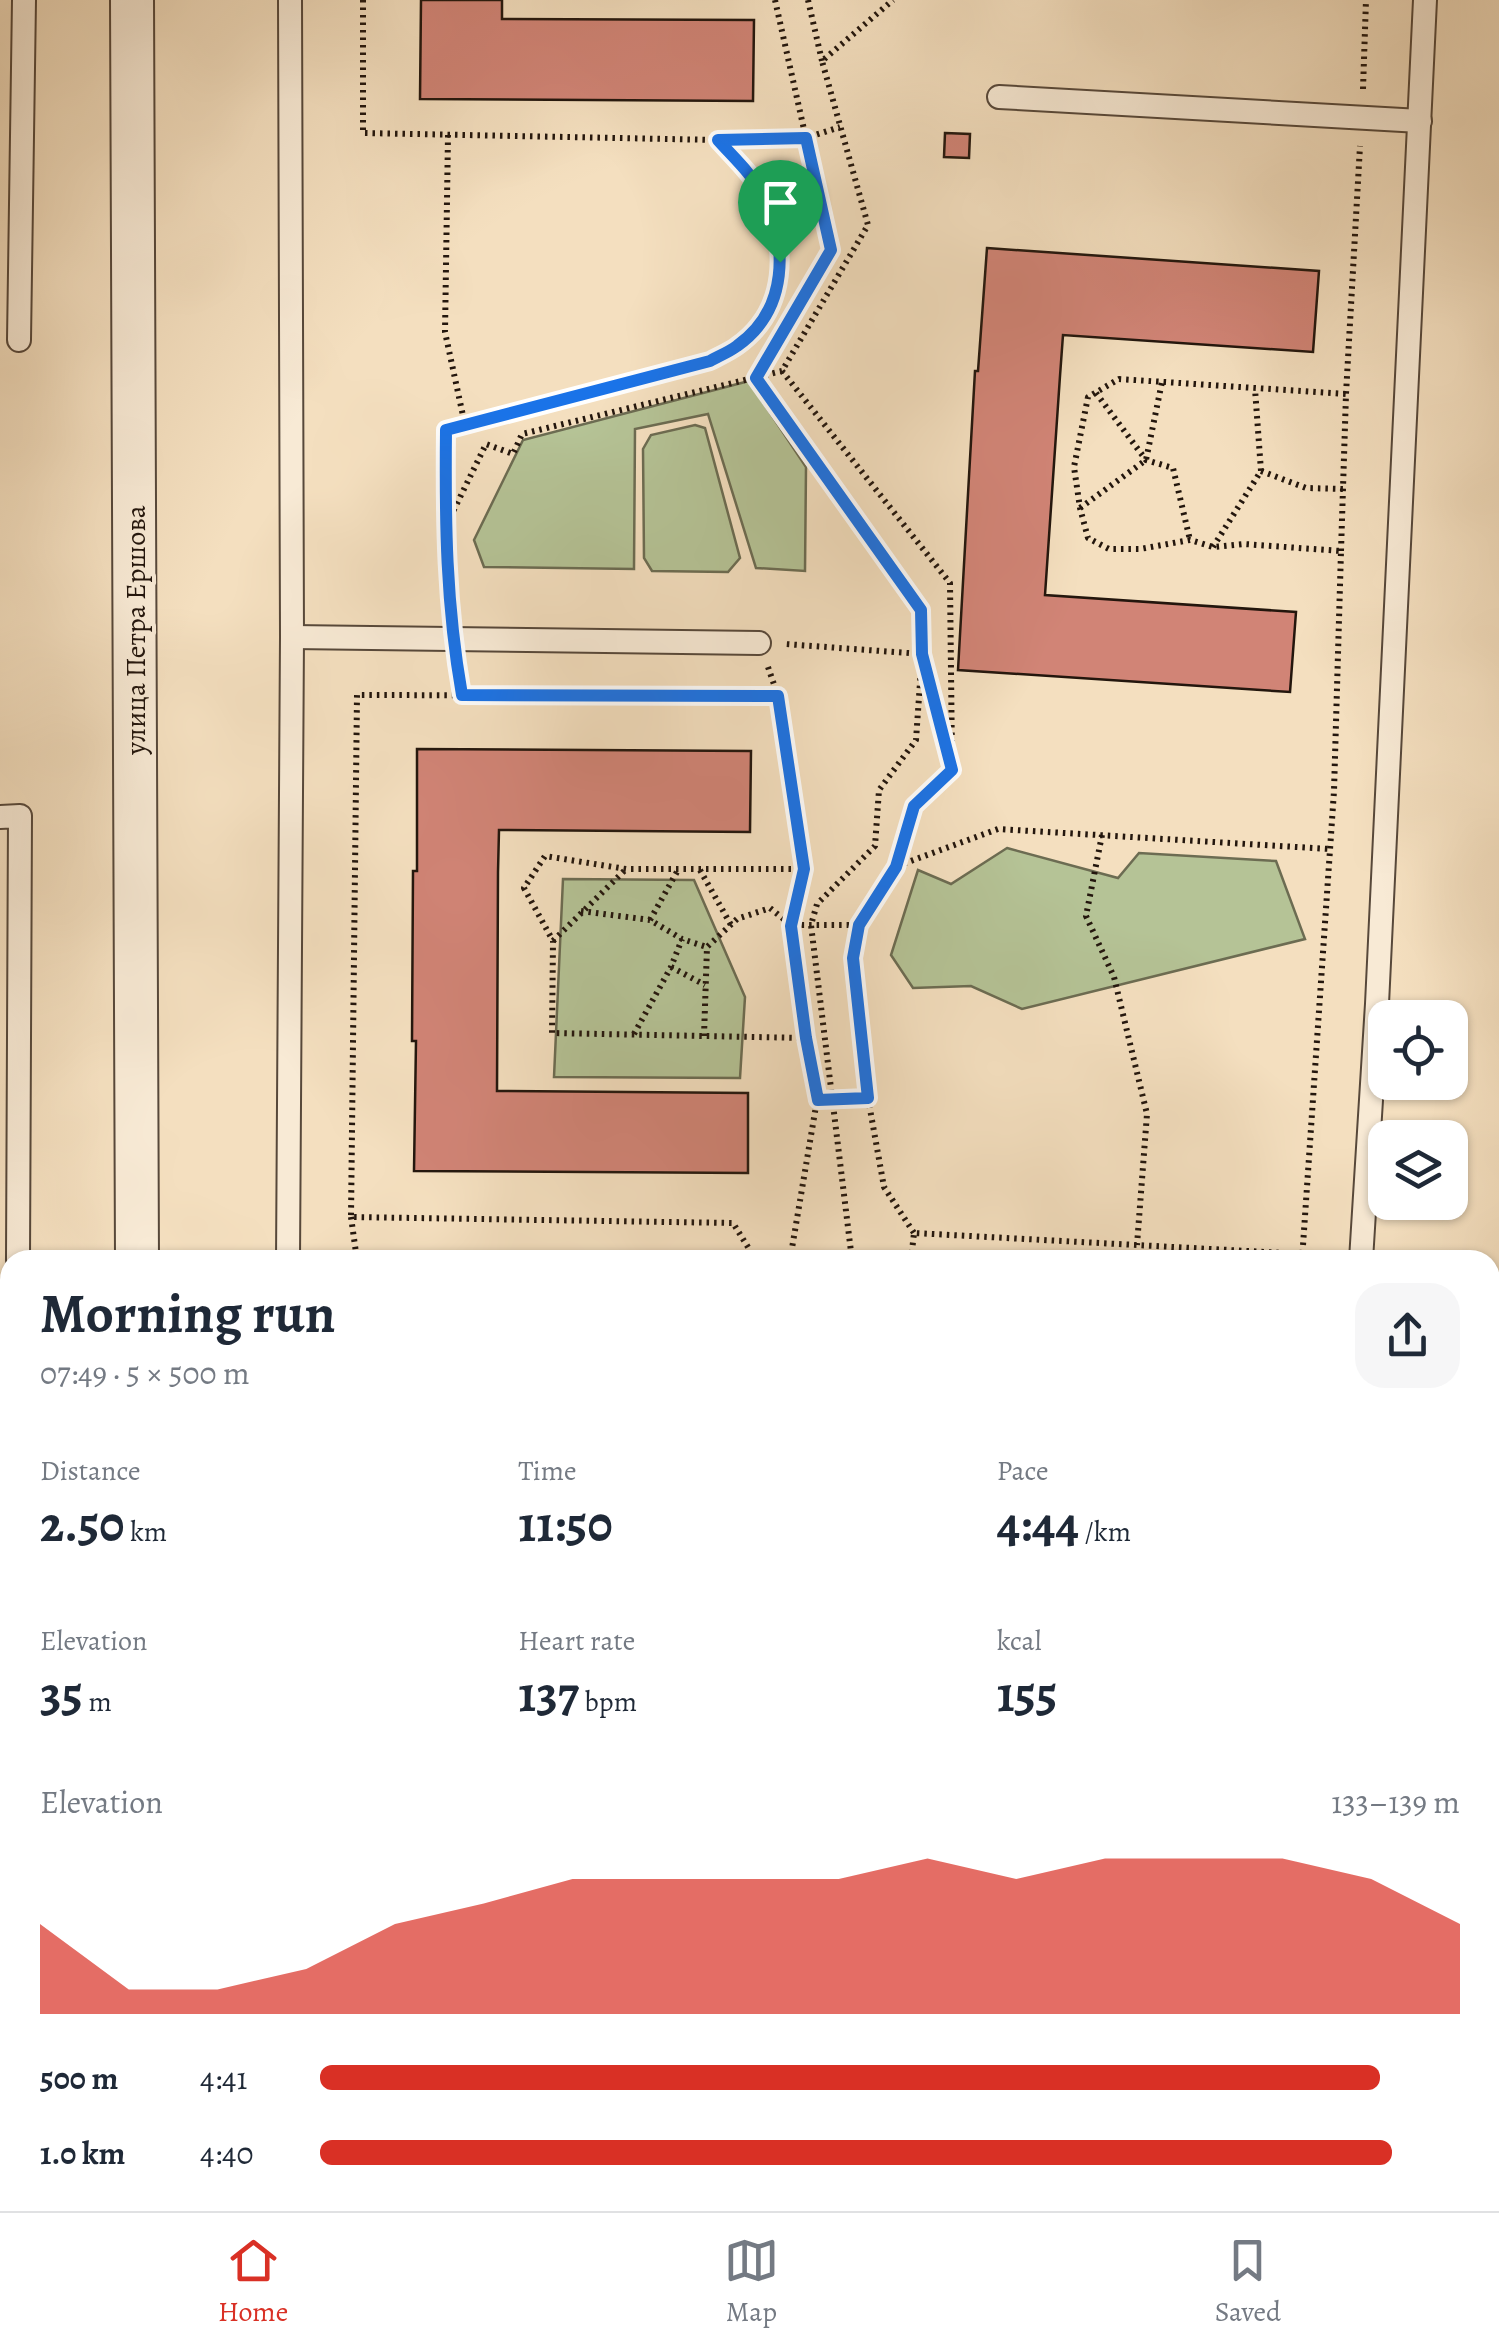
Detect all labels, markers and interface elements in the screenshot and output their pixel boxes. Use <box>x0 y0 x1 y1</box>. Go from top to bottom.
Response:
pin <box>738 160 823 263</box>
icon: arrive <box>753 175 808 230</box>
street label: улица Петра Ершова <box>117 505 155 756</box>
map controls <box>1368 1000 1468 1220</box>
button: locate <box>1368 1000 1468 1100</box>
button: layers <box>1368 1120 1468 1220</box>
text: Morning run <box>40 1276 335 1351</box>
button: share <box>1355 1283 1460 1388</box>
text: 07:49 · 5 × 500 m <box>40 1351 250 1395</box>
text: Distance <box>40 1452 140 1490</box>
text: Time <box>518 1452 577 1490</box>
text: Pace <box>997 1452 1049 1490</box>
text: 2.50 <box>40 1490 124 1558</box>
text: 11:50 <box>518 1490 613 1558</box>
text: 4:44 <box>997 1490 1079 1558</box>
text: km <box>124 1513 167 1551</box>
text: /km <box>1079 1513 1131 1551</box>
text: Elevation <box>40 1622 147 1660</box>
text: Heart rate <box>518 1622 635 1660</box>
text: kcal <box>997 1622 1042 1660</box>
text: 35 <box>40 1660 83 1728</box>
text: 137 <box>518 1660 579 1728</box>
text: 155 <box>997 1660 1057 1728</box>
text: m <box>83 1683 112 1721</box>
text: bpm <box>579 1683 637 1721</box>
text: Elevation <box>40 1780 163 1824</box>
text: 133–139 m <box>1331 1780 1460 1824</box>
text: 500 m <box>40 2056 118 2100</box>
text: 4:41 <box>200 2056 248 2100</box>
text: 1.0 km <box>40 2131 125 2175</box>
text: 4:40 <box>200 2131 254 2175</box>
tab: Home <box>218 2233 288 2331</box>
tab: Map <box>724 2233 779 2331</box>
tab: Saved <box>1215 2233 1281 2331</box>

